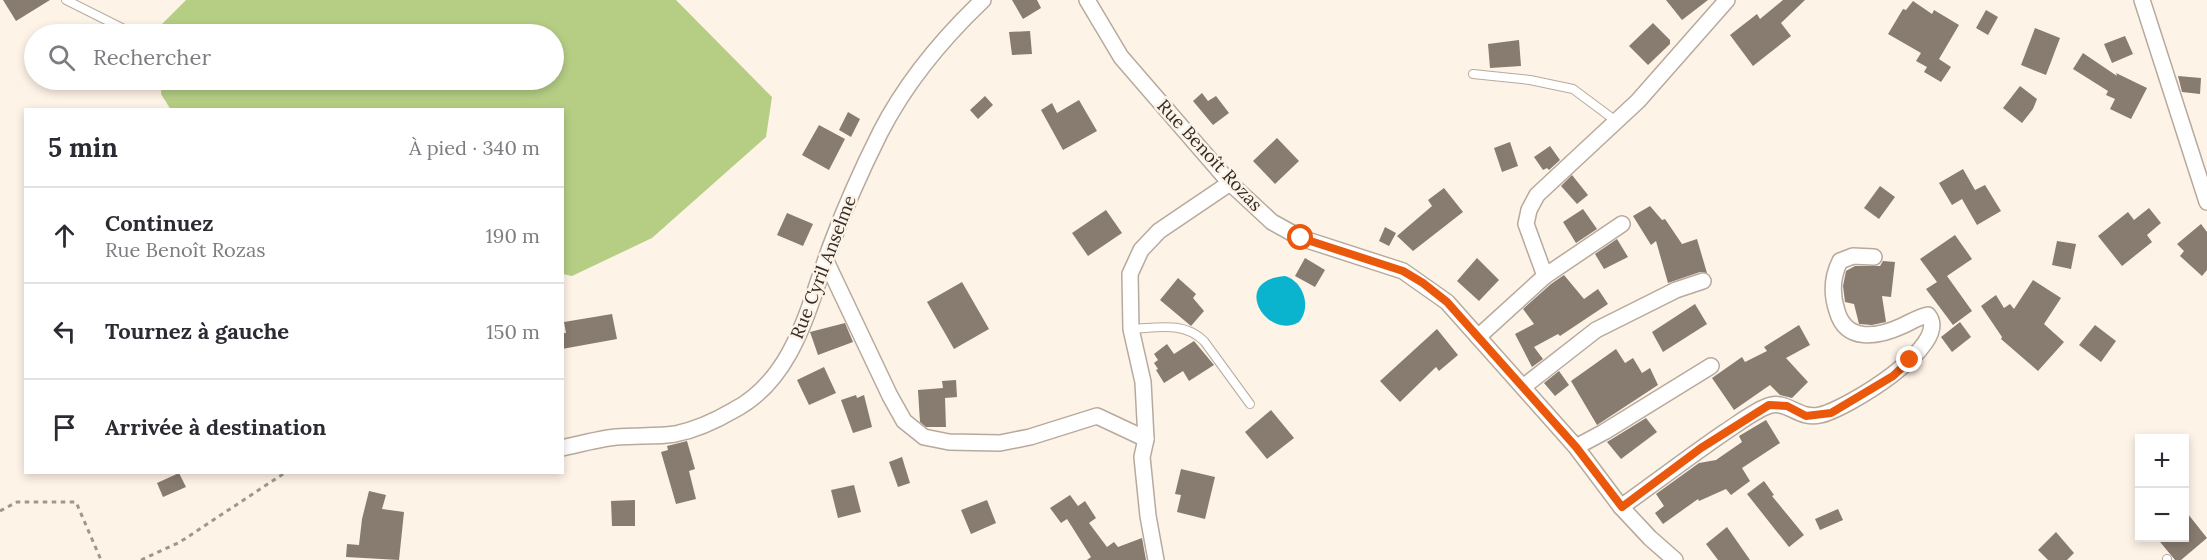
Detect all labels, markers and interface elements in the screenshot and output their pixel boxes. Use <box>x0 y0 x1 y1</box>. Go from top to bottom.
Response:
search box <box>24 24 564 90</box>
icon: search <box>45 41 78 74</box>
text: Rechercher <box>93 43 211 71</box>
street label: Rue Benoît Rozas <box>1152 94 1268 216</box>
text: 5 min <box>48 131 118 164</box>
text: À pied · 340 m <box>409 135 540 160</box>
street label: Rue Cyril Anselme <box>785 192 861 342</box>
text: Continuez <box>105 209 213 237</box>
icon: ahead <box>48 219 81 252</box>
text: 190 m <box>486 223 540 248</box>
route start <box>1287 224 1313 250</box>
text: Rue Benoît Rozas <box>105 237 266 262</box>
icon: left <box>48 315 81 348</box>
text: Tournez à gauche <box>105 317 289 345</box>
text: 150 m <box>486 319 540 344</box>
route end <box>1896 346 1922 372</box>
icon: arrive <box>48 411 81 444</box>
text: Arrivée à destination <box>105 413 326 441</box>
map controls <box>2135 434 2189 542</box>
button: + <box>2135 434 2189 488</box>
button: − <box>2135 488 2189 542</box>

